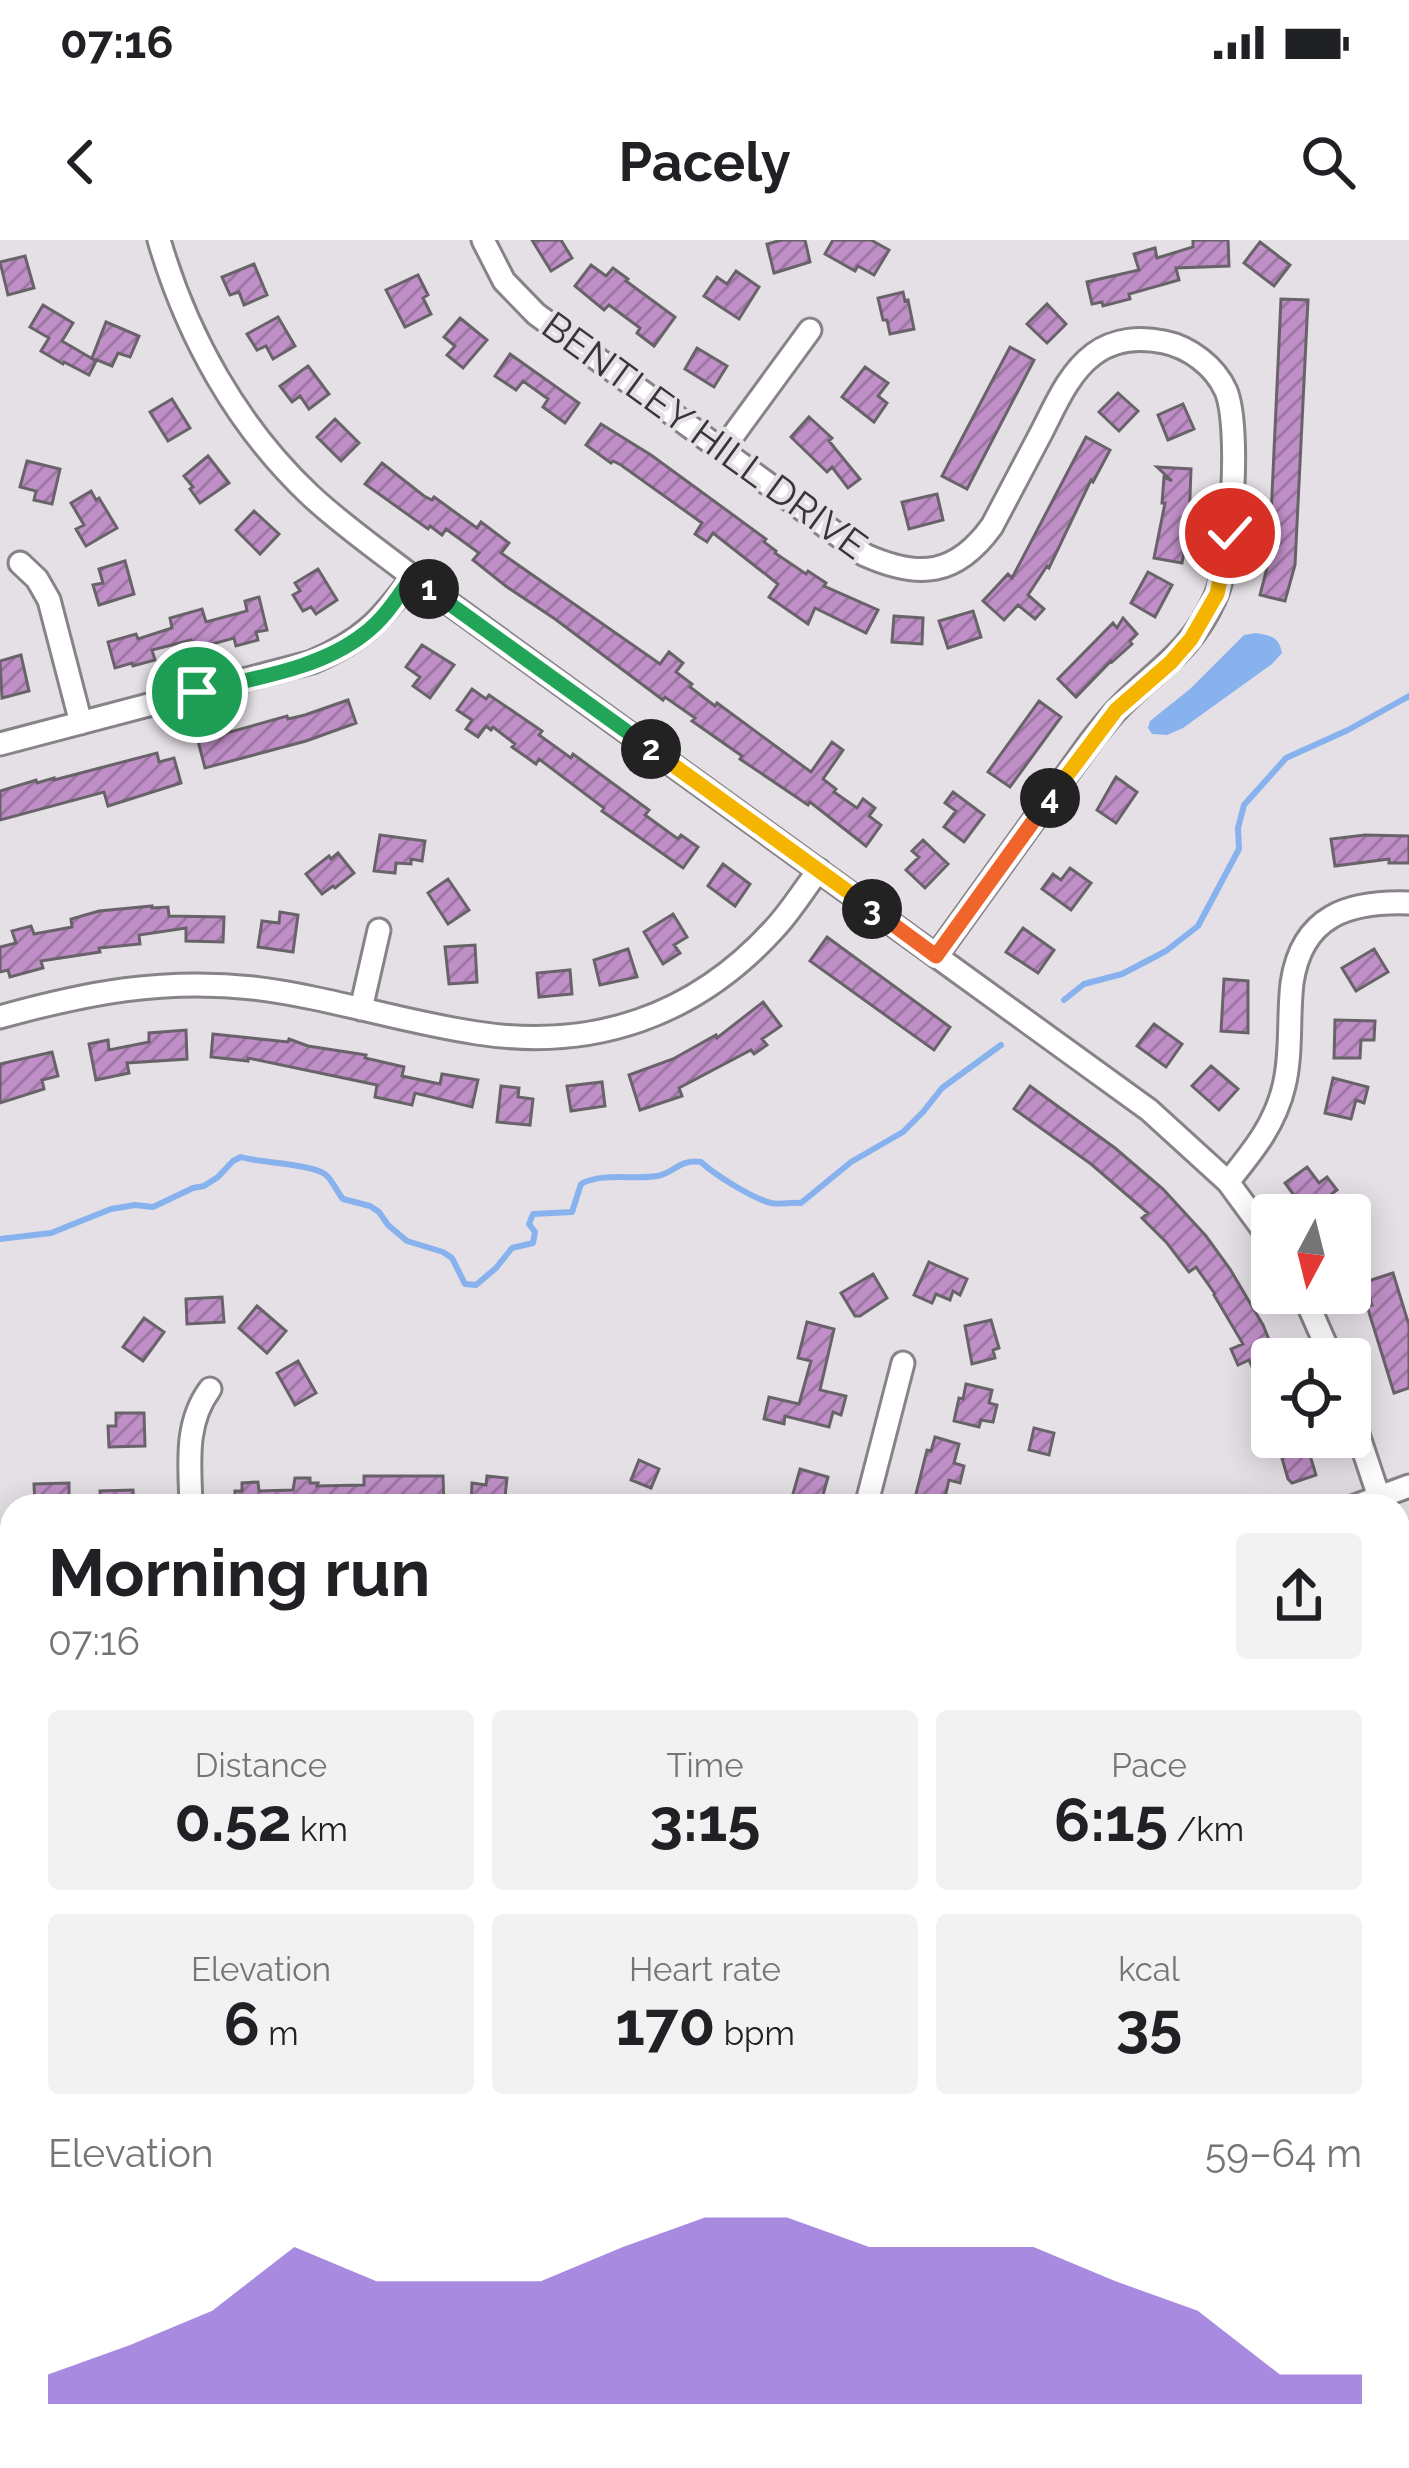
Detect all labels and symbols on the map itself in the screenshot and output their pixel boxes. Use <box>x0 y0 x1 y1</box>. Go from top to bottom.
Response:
street label: BENTLEY HILL DRIVE <box>534 302 876 568</box>
pin <box>1179 482 1281 584</box>
pin: 1 <box>399 559 459 619</box>
pin <box>146 641 248 743</box>
pin: 2 <box>621 719 681 779</box>
pin: 4 <box>1020 768 1080 828</box>
pin: 3 <box>842 879 902 939</box>
north arrow <box>1251 1194 1371 1314</box>

